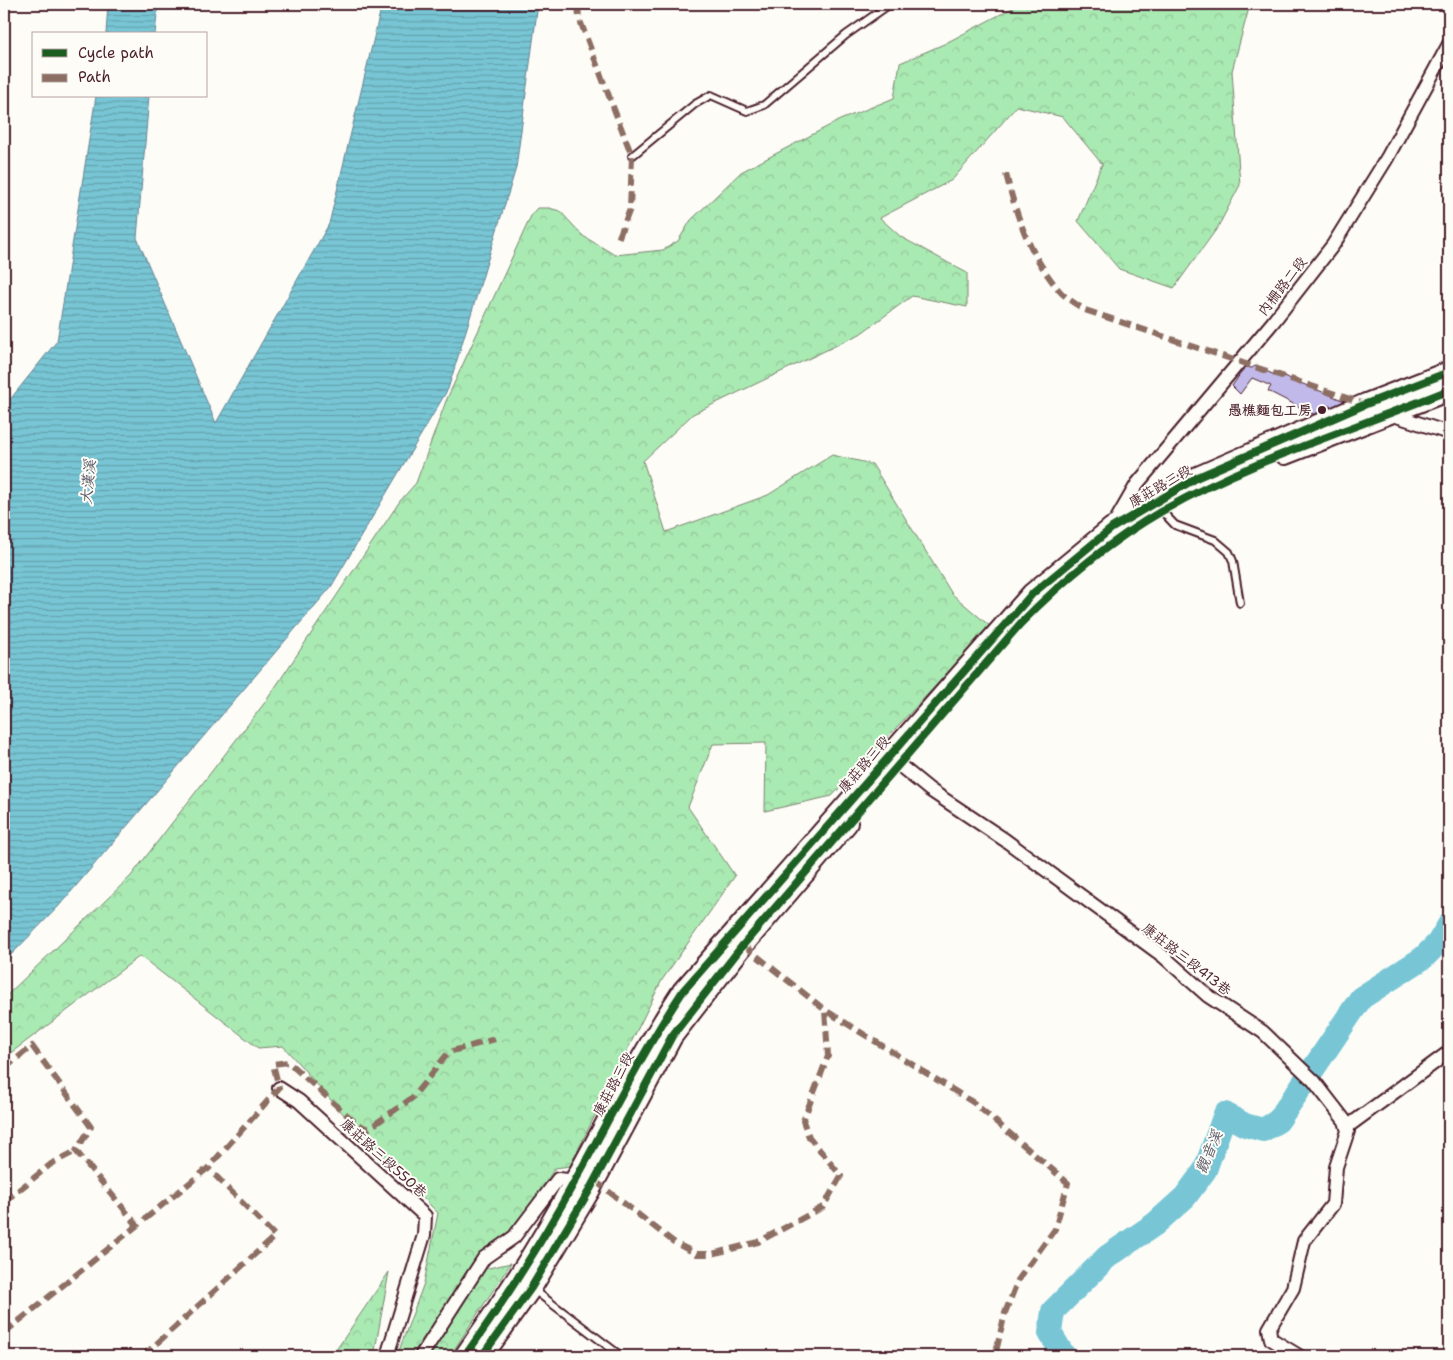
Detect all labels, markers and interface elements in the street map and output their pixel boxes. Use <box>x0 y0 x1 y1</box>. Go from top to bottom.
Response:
legend <box>32 32 208 98</box>
text: Cycle path <box>78 43 154 63</box>
text: Path <box>78 67 111 87</box>
street label: 內柵路二段 <box>1253 253 1311 319</box>
place label: 愚樵麵包工房 <box>1228 401 1312 419</box>
marker: 愚樵麵包工房 <box>1316 404 1328 416</box>
water label: 大漢溪 <box>76 458 100 505</box>
street label: 康莊路三段 <box>1125 461 1195 511</box>
street label: 康莊路三段 <box>834 732 894 796</box>
street label: 康莊路三段413巷 <box>1139 919 1236 1000</box>
street label: 康莊路三段 <box>589 1049 637 1119</box>
street label: 康莊路三段550巷 <box>337 1114 432 1202</box>
water label: 觀音溪 <box>1191 1126 1227 1177</box>

